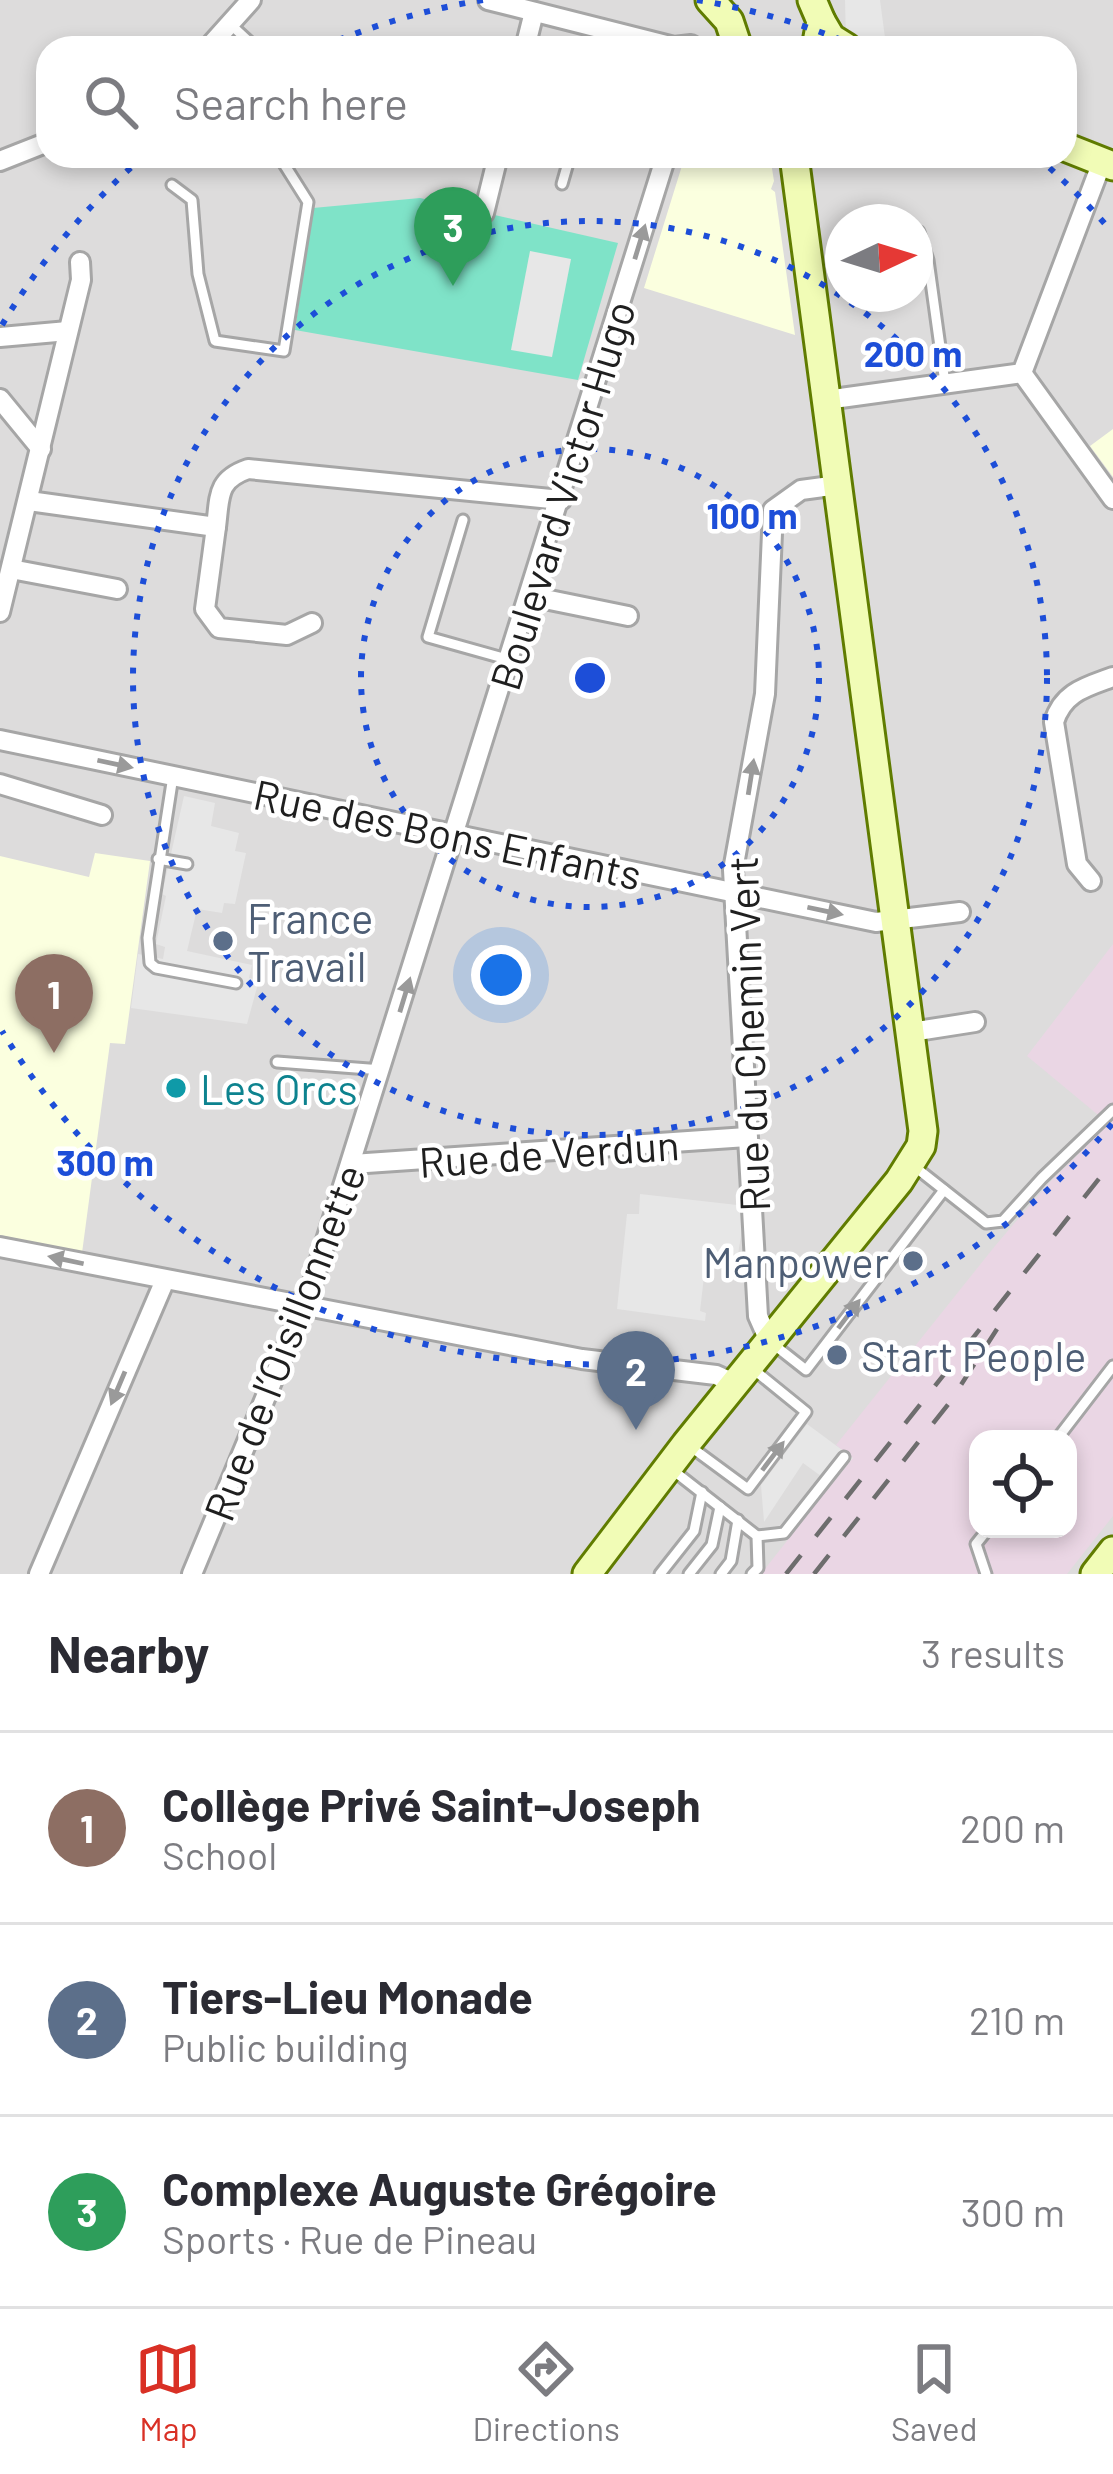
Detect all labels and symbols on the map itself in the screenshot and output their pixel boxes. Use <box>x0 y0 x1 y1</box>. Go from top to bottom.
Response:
pin: 3 <box>414 187 492 286</box>
north arrow <box>825 204 933 312</box>
one-way arrow <box>632 223 650 259</box>
street label: Boulevard Victor Hugo <box>478 294 645 696</box>
text: 200 m <box>864 331 962 374</box>
text: 100 m <box>706 493 798 536</box>
centre of rings <box>569 657 611 699</box>
one-way arrow <box>96 755 134 774</box>
one-way arrow <box>741 758 760 795</box>
street label: Rue des Bons Enfants <box>250 767 646 899</box>
street label: Rue du Chemin Vert <box>716 855 778 1213</box>
place label: France Travail <box>247 892 373 990</box>
one-way arrow <box>807 903 845 922</box>
marker: France Travail <box>210 928 236 954</box>
your location <box>471 945 531 1005</box>
pin: 1 <box>15 954 93 1053</box>
one-way arrow <box>397 976 415 1013</box>
place label: Les Orcs <box>200 1063 358 1113</box>
marker: Les Orcs <box>163 1075 189 1101</box>
street label: Rue de Verdun <box>417 1118 681 1186</box>
text: 300 m <box>56 1140 154 1183</box>
street label: Rue de l’Oisillonnette <box>192 1157 374 1527</box>
place label: Manpower <box>703 1236 889 1287</box>
marker: Manpower <box>900 1248 926 1274</box>
one-way arrow <box>47 1250 85 1269</box>
one-way arrow <box>836 1298 860 1330</box>
place label: Start People <box>861 1330 1086 1381</box>
pin: 2 <box>597 1331 675 1430</box>
marker: Start People <box>824 1342 850 1368</box>
one-way arrow <box>108 1371 128 1406</box>
one-way arrow <box>760 1440 784 1472</box>

